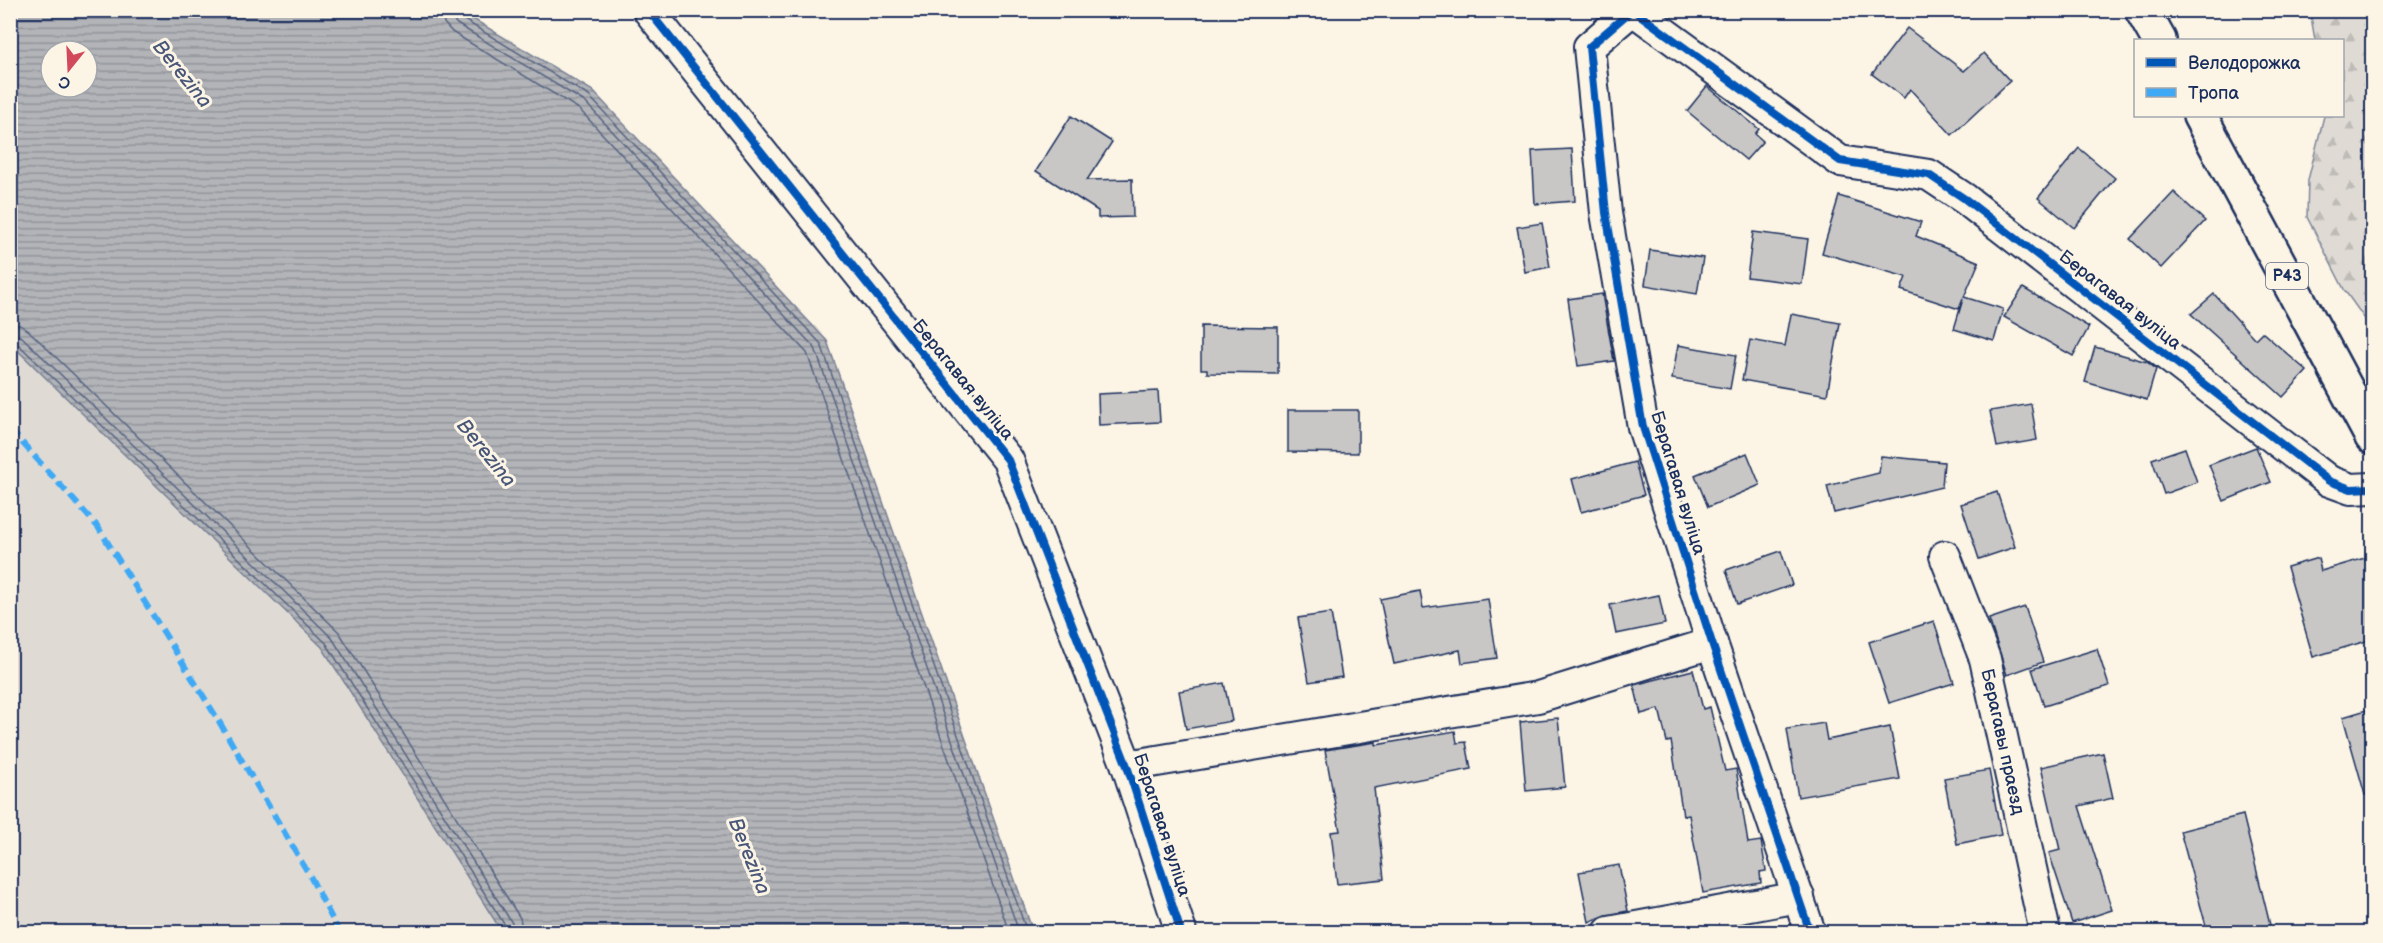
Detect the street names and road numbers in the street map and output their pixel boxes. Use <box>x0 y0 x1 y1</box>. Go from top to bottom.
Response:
street label: Берагавая вуліца <box>2055 246 2185 354</box>
road number: Р43 <box>2266 263 2308 289</box>
street label: Берагавая вуліца <box>908 315 1018 445</box>
street label: Берагавая вуліца <box>1646 409 1710 558</box>
street label: Берагавы праезд <box>1977 667 2029 816</box>
street label: Берагавая вуліца <box>1129 751 1195 899</box>

